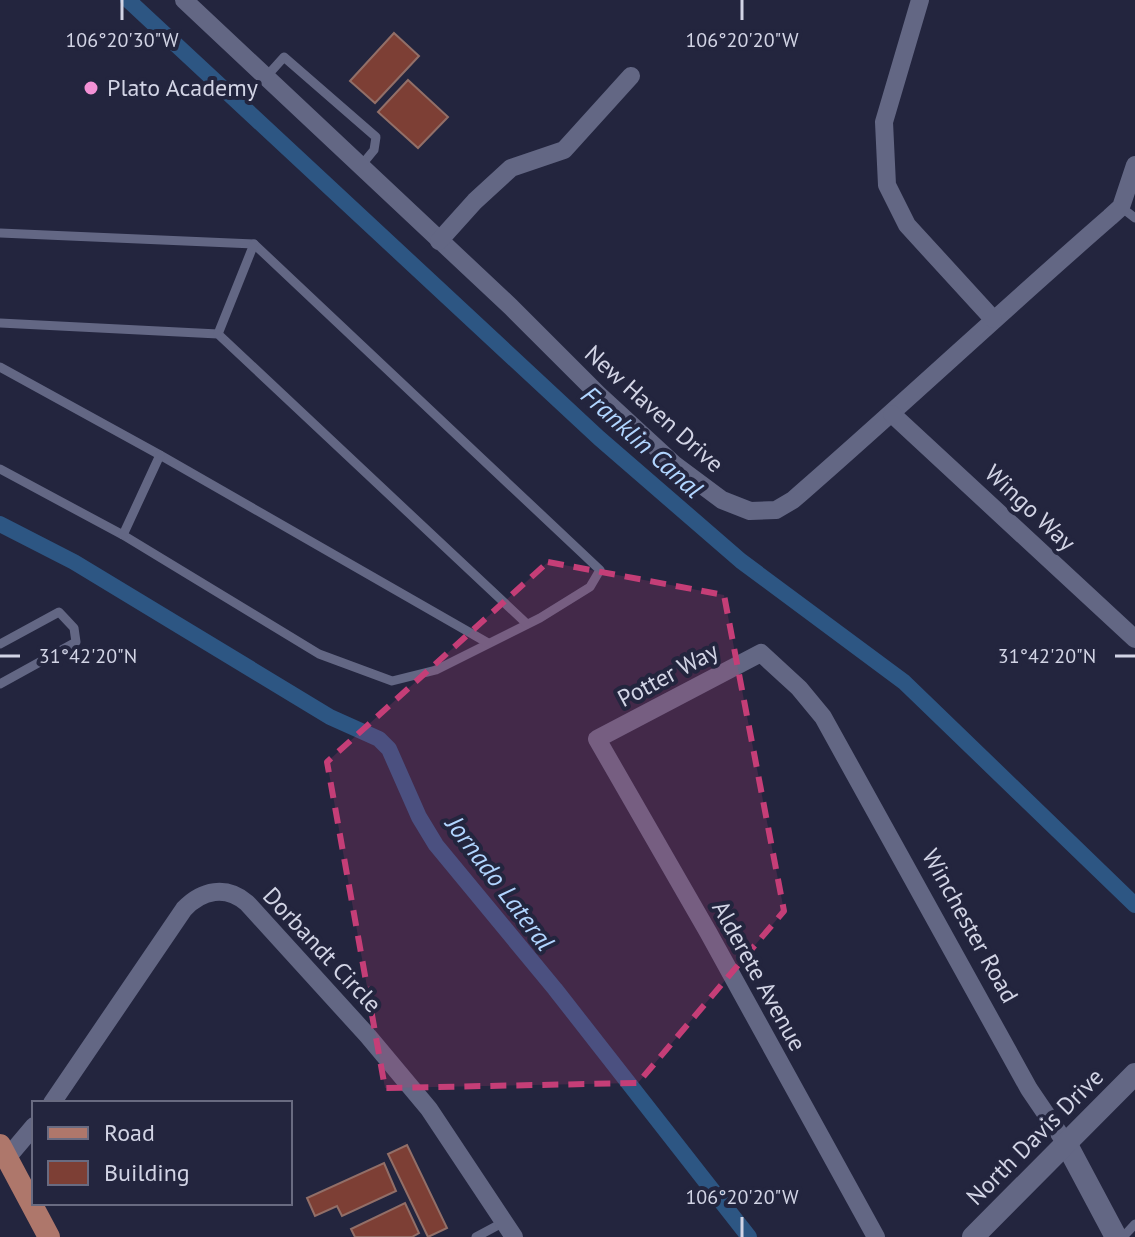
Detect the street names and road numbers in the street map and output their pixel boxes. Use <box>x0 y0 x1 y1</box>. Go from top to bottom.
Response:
street label: New Haven Drive <box>578 338 730 479</box>
street label: Wingo Way <box>978 458 1082 558</box>
street label: Potter Way <box>612 635 723 714</box>
street label: Winchester Road <box>915 843 1025 1008</box>
street label: Dorbandt Circle <box>256 880 388 1019</box>
street label: Alderete Avenue <box>705 895 814 1056</box>
street label: North Davis Drive <box>960 1062 1110 1212</box>

